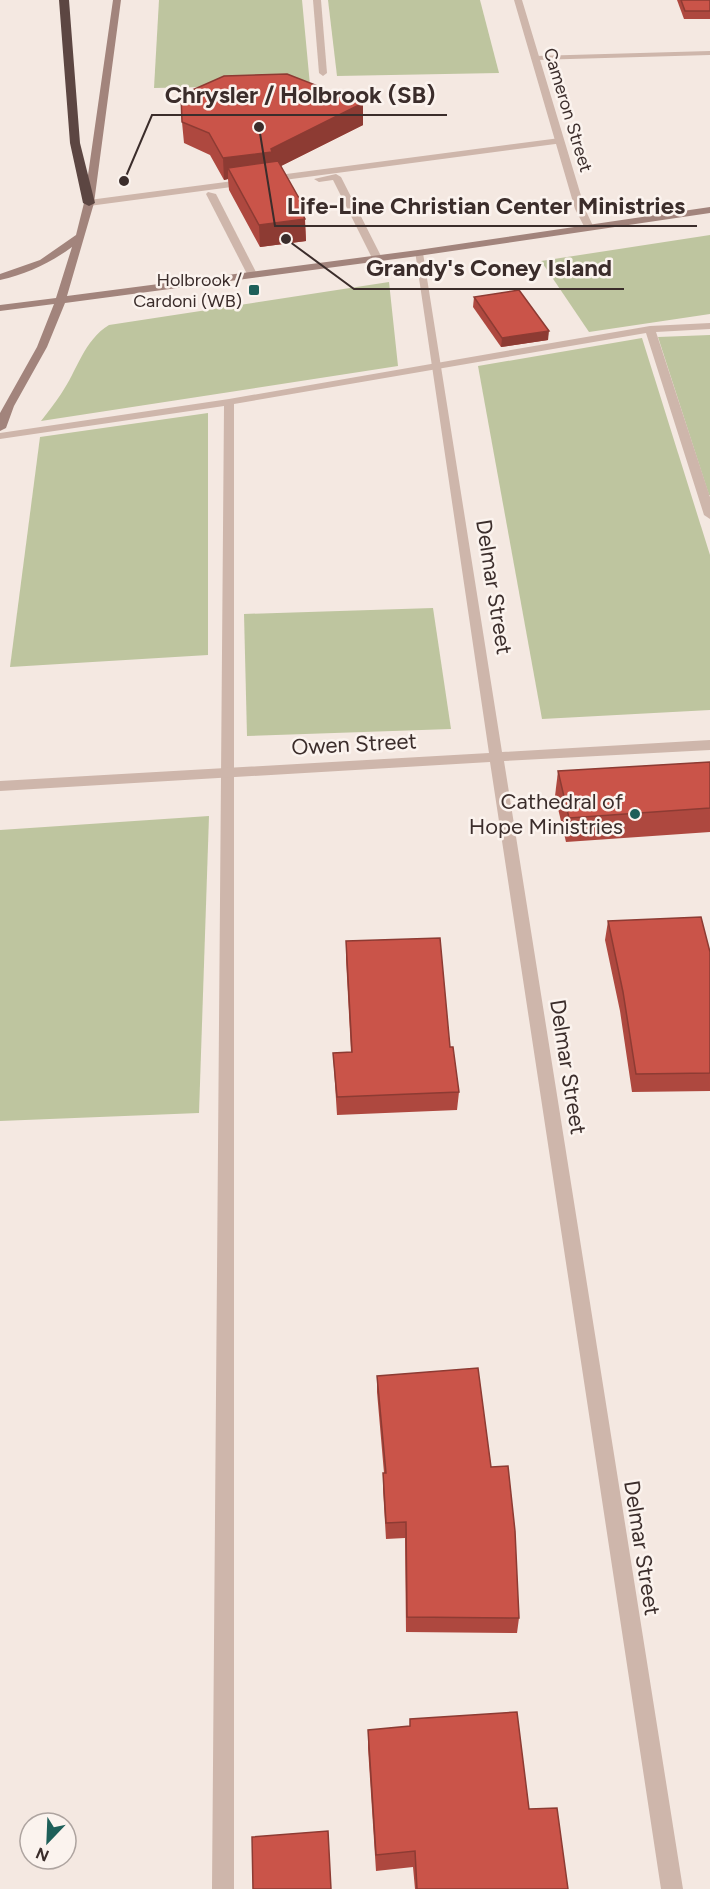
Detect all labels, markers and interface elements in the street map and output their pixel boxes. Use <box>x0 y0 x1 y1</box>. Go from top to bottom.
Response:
street label: Cameron Street <box>539 45 597 175</box>
callout: Chrysler / Holbrook (SB) <box>152 73 447 115</box>
text: Chrysler / Holbrook (SB) <box>165 80 435 109</box>
callout: Life-Line Christian Center Ministries <box>275 184 697 226</box>
text: Life-Line Christian Center Ministries <box>287 191 685 220</box>
callout: Grandy's Coney Island <box>354 247 624 289</box>
text: Grandy's Coney Island <box>366 253 612 282</box>
place label: Holbrook / Cardoni (WB) <box>133 269 242 312</box>
marker: Holbrook / Cardoni (WB) <box>247 283 261 297</box>
street label: Delmar Street <box>470 518 518 656</box>
street label: Owen Street <box>291 727 417 761</box>
place label: Cathedral of Hope Ministries <box>469 788 624 840</box>
marker: Cathedral of Hope Ministries <box>628 807 642 821</box>
street label: Delmar Street <box>544 998 592 1136</box>
street label: Delmar Street <box>618 1479 666 1617</box>
north arrow <box>18 1811 78 1871</box>
text: N <box>33 1843 52 1866</box>

